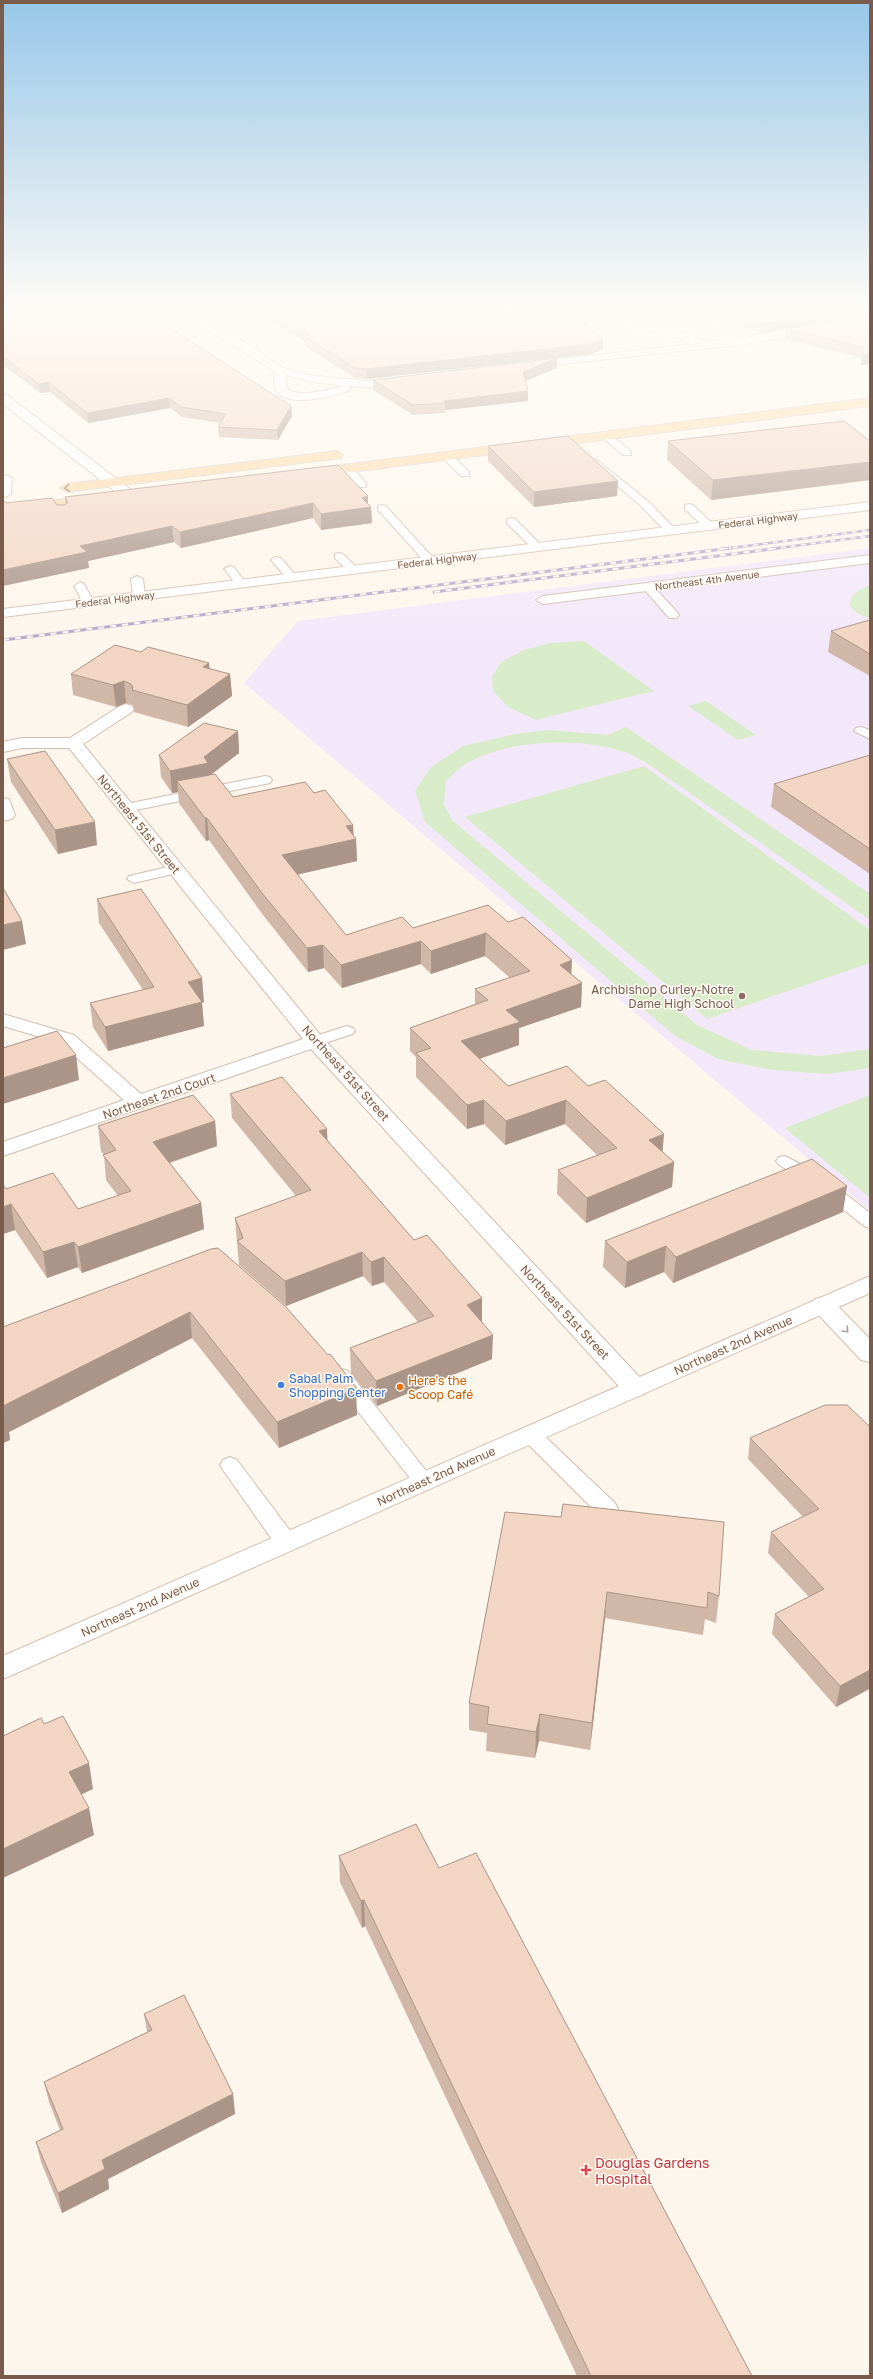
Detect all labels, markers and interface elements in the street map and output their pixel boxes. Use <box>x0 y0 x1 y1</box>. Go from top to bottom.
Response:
one-way arrow <box>64 483 70 492</box>
street label: Federal Highway <box>717 509 799 531</box>
street label: Federal Highway <box>396 549 478 571</box>
street label: Northeast 4th Avenue <box>654 568 760 592</box>
street label: Federal Highway <box>74 588 156 610</box>
street label: Northeast 51st Street <box>94 771 184 877</box>
place label: Archbishop Curley-Notre Dame High School <box>591 982 734 1011</box>
marker: Archbishop Curley-Notre Dame High School <box>737 991 747 1001</box>
street label: Northeast 51st Street <box>299 1022 393 1124</box>
street label: Northeast 2nd Court <box>101 1070 218 1122</box>
street label: Northeast 51st Street <box>517 1262 613 1363</box>
street label: Northeast 2nd Avenue <box>671 1312 795 1378</box>
one-way arrow <box>842 1325 849 1333</box>
place label: Sabal Palm Shopping Center <box>289 1371 386 1400</box>
place label: Here's the Scoop Café <box>408 1373 473 1402</box>
marker: Sabal Palm Shopping Center <box>276 1380 286 1390</box>
marker: Here's the Scoop Café <box>395 1382 405 1392</box>
street label: Northeast 2nd Avenue <box>374 1443 498 1509</box>
street label: Northeast 2nd Avenue <box>78 1574 202 1640</box>
place label: Douglas Gardens Hospital <box>595 2154 709 2187</box>
marker: Douglas Gardens Hospital <box>580 2164 592 2176</box>

